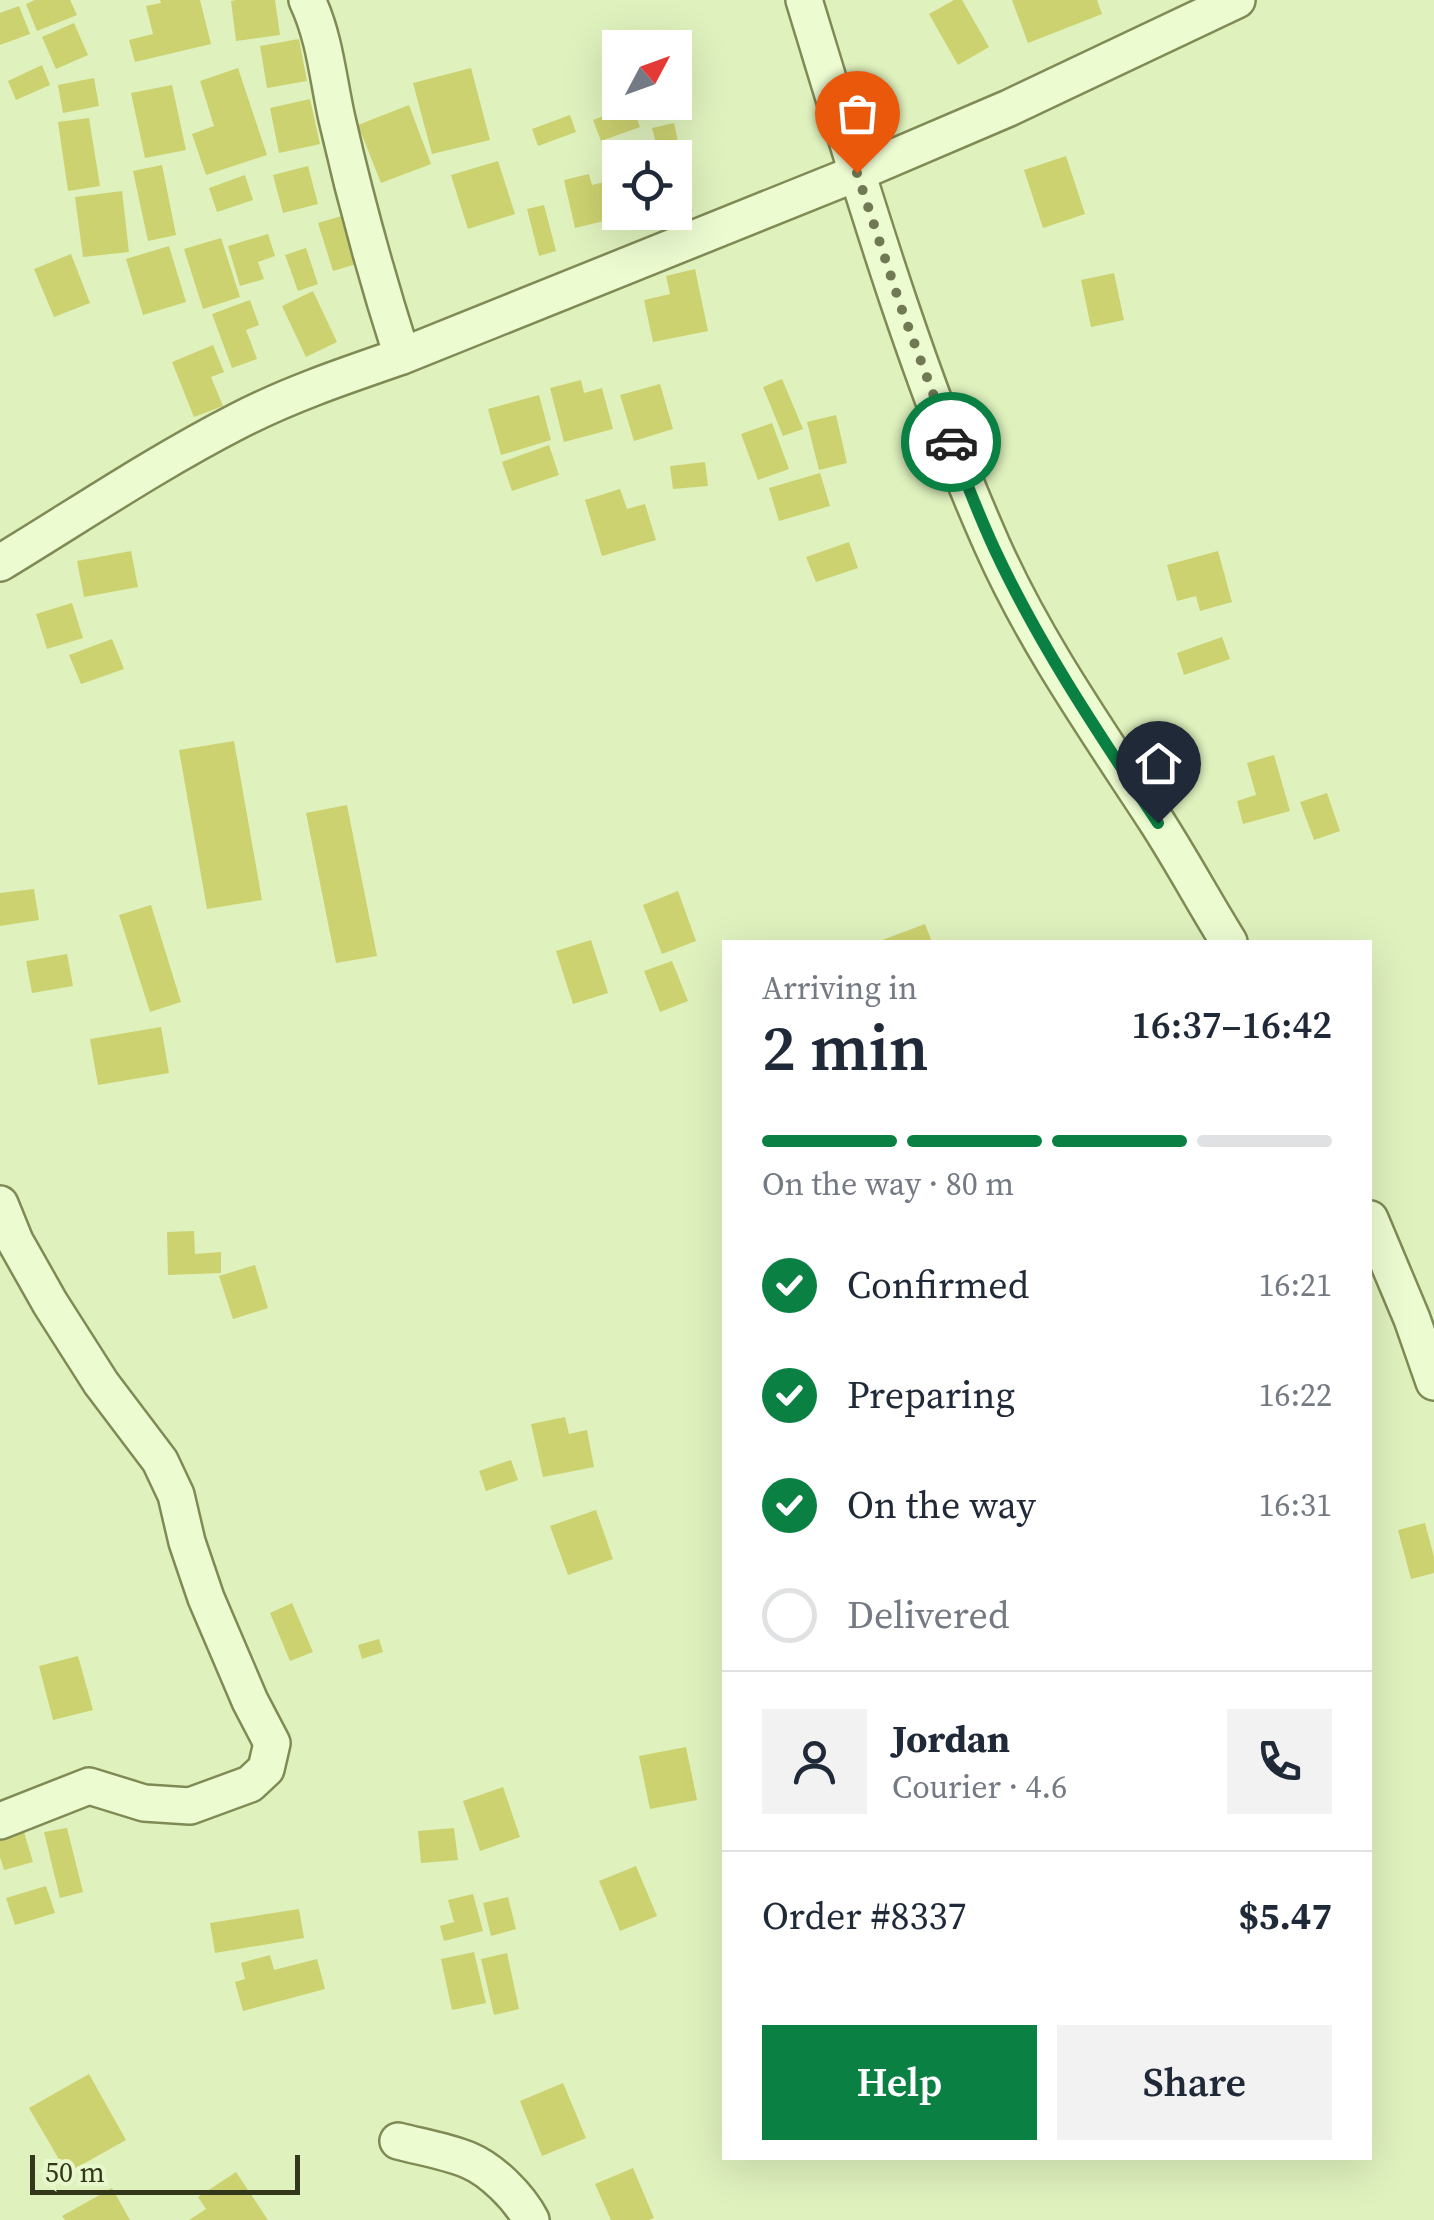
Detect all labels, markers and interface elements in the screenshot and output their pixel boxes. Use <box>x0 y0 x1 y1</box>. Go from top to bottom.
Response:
north arrow <box>602 30 692 120</box>
map controls <box>602 30 692 230</box>
pin <box>815 71 900 174</box>
icon: bag <box>830 86 885 141</box>
button: locate <box>602 140 692 230</box>
courier <box>901 392 1001 492</box>
icon: car <box>924 415 979 470</box>
pin <box>1116 721 1201 824</box>
icon: home <box>1131 736 1186 791</box>
text: Arriving in <box>762 966 917 1010</box>
text: 16:37–16:42 <box>1131 999 1332 1051</box>
text: 2 min <box>762 1003 929 1092</box>
text: On the way · 80 m <box>762 1162 1014 1206</box>
icon: check <box>762 1258 817 1313</box>
text: Confirmed <box>847 1259 1029 1311</box>
text: 16:21 <box>1258 1263 1332 1307</box>
icon: check <box>762 1368 817 1423</box>
text: Preparing <box>847 1369 1015 1421</box>
text: 16:22 <box>1258 1373 1332 1417</box>
icon: check <box>762 1478 817 1533</box>
text: On the way <box>847 1479 1036 1531</box>
text: 16:31 <box>1258 1483 1332 1527</box>
text: Delivered <box>847 1589 1010 1641</box>
button: person <box>762 1709 867 1814</box>
button: phone <box>1227 1709 1332 1814</box>
text: Jordan <box>892 1713 1010 1765</box>
text: Courier · 4.6 <box>892 1765 1067 1809</box>
text: Order #8337 <box>762 1890 966 1942</box>
text: $5.47 <box>1238 1890 1332 1942</box>
button: Help <box>762 2025 1037 2140</box>
button: Share <box>1057 2025 1332 2140</box>
scale bar <box>30 2150 300 2194</box>
text: 50 m <box>45 2153 105 2191</box>

